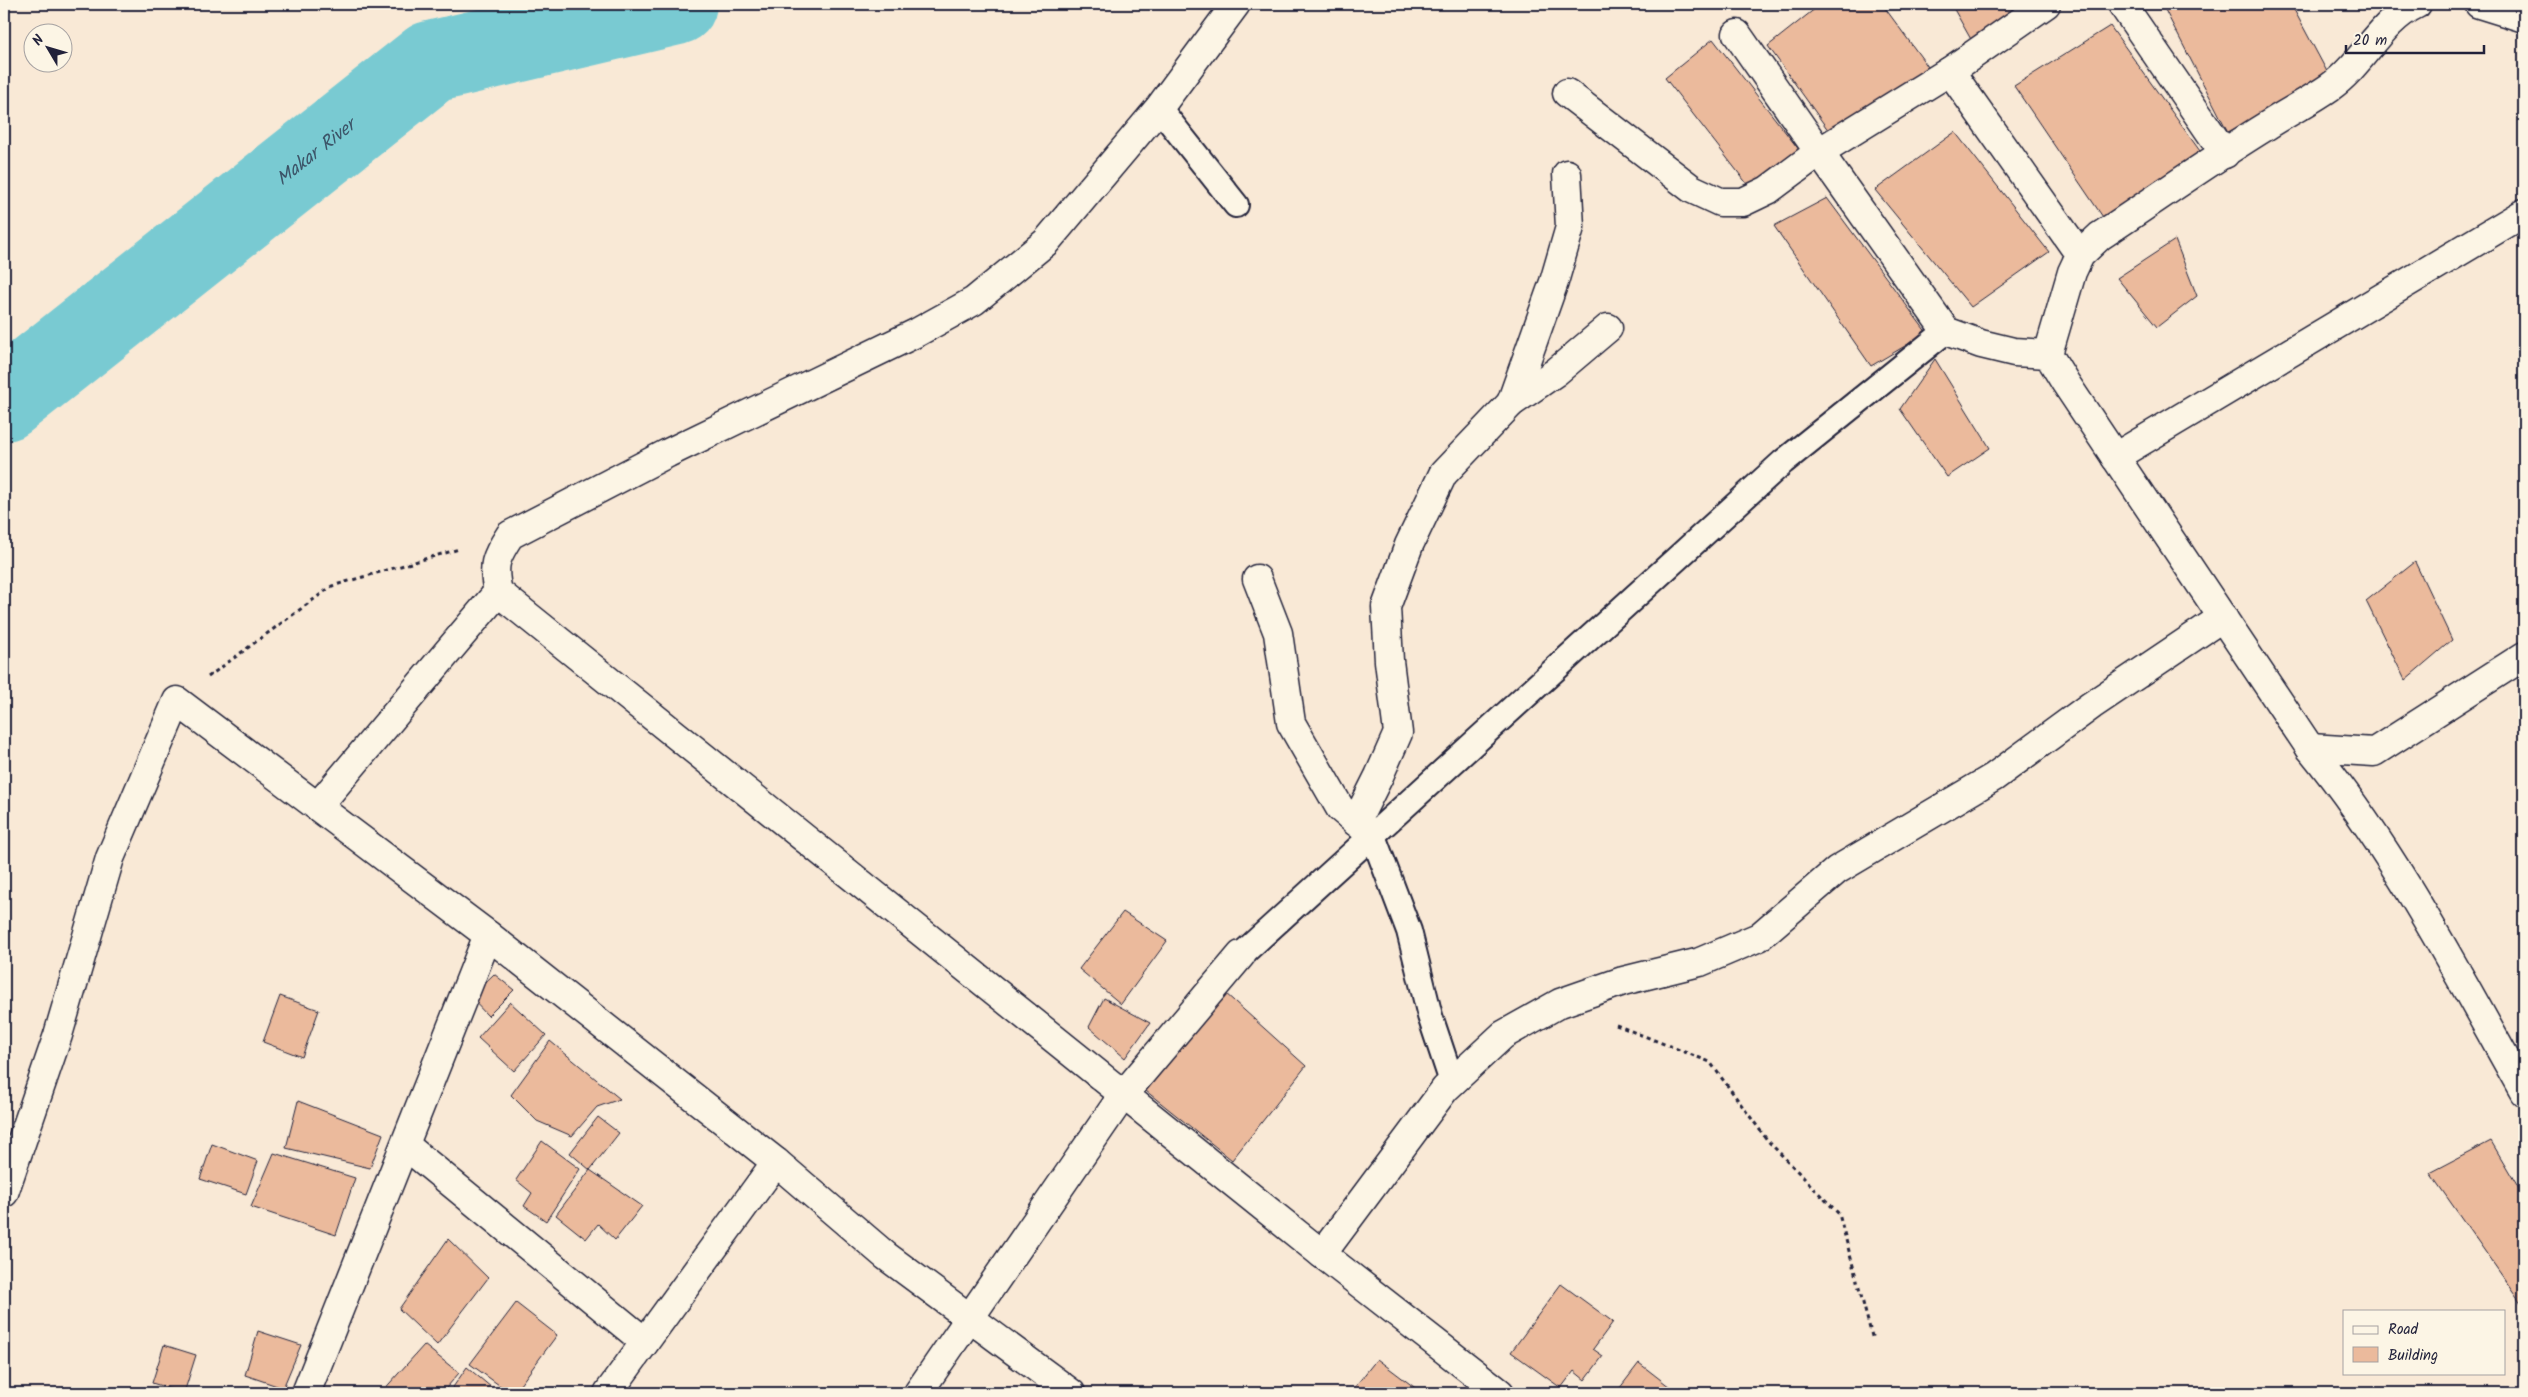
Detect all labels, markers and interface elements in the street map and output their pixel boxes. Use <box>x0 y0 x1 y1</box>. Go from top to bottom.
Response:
north arrow <box>22 22 72 72</box>
scale bar <box>2346 22 2483 54</box>
text: 20 m <box>2353 29 2387 53</box>
text: N <box>27 30 50 51</box>
water label: Makar River <box>270 110 365 194</box>
legend <box>2343 1310 2506 1374</box>
text: Road <box>2388 1318 2419 1342</box>
text: Building <box>2388 1344 2438 1368</box>

